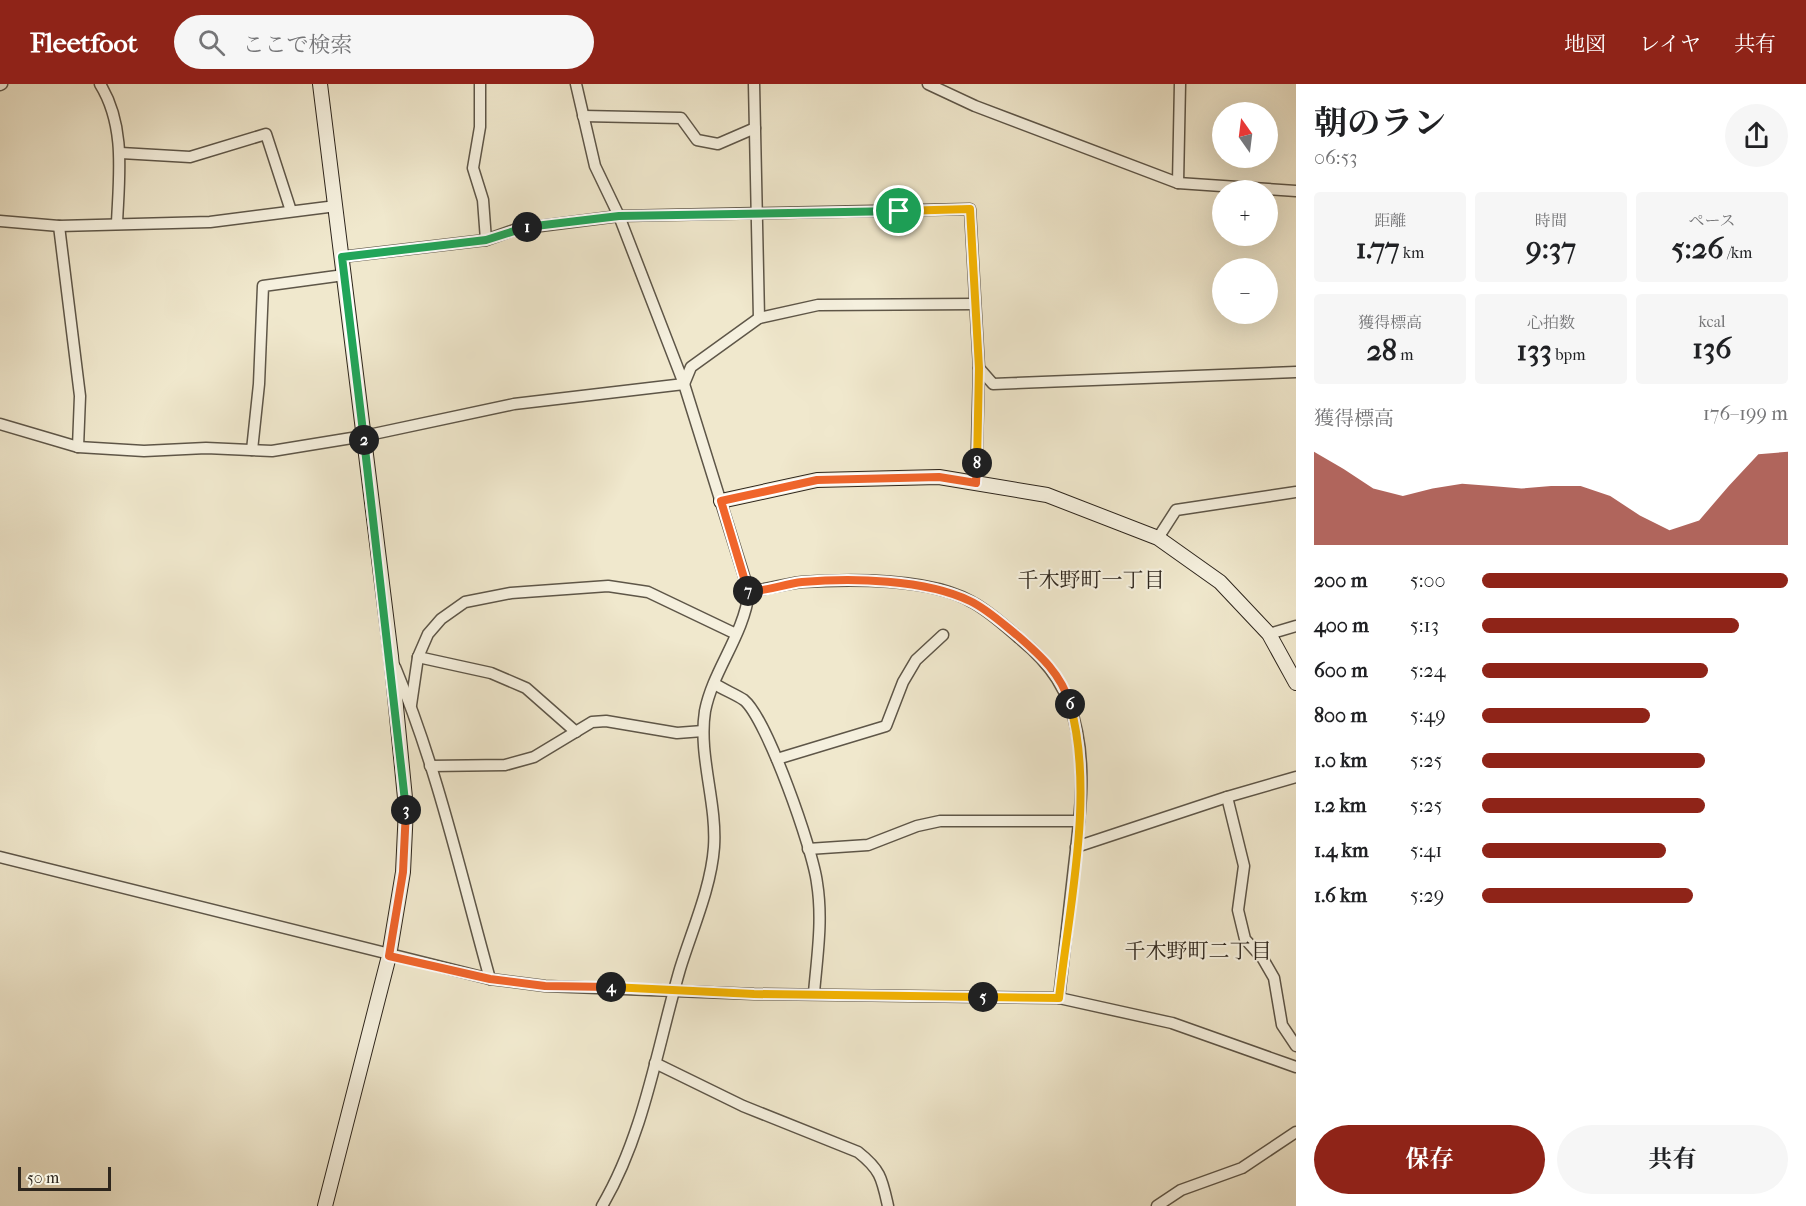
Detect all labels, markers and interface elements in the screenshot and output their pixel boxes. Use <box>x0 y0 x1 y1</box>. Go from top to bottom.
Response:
search box <box>174 15 594 69</box>
text: Fleetfoot <box>30 26 138 59</box>
icon: search <box>195 26 228 59</box>
text: ここで検索 <box>243 32 353 58</box>
text: 地図 <box>1564 32 1606 56</box>
text: レイヤ <box>1639 32 1701 56</box>
text: 共有 <box>1734 32 1776 56</box>
north arrow <box>1212 102 1278 168</box>
map controls <box>1212 102 1278 324</box>
text: 朝のラン <box>1314 104 1446 143</box>
button: share <box>1725 104 1788 167</box>
text: 06:53 <box>1314 146 1358 169</box>
button: + <box>1212 180 1278 246</box>
pin <box>873 185 924 236</box>
icon: arrive <box>882 194 915 227</box>
text: 距離 <box>1374 211 1406 230</box>
text: 時間 <box>1535 211 1567 230</box>
text: ペース <box>1688 211 1736 230</box>
pin: 1 <box>512 212 542 242</box>
text: 1 <box>524 217 530 236</box>
text: 1.77 <box>1356 231 1399 266</box>
text: 9:37 <box>1526 231 1576 266</box>
text: 5:26 <box>1672 231 1724 266</box>
text: km <box>1399 243 1424 262</box>
text: /km <box>1724 243 1752 262</box>
button: − <box>1212 258 1278 324</box>
text: kcal <box>1699 312 1725 331</box>
text: 獲得標高 <box>1358 313 1422 332</box>
text: 心拍数 <box>1527 313 1575 332</box>
text: 136 <box>1692 331 1732 366</box>
text: 28 <box>1366 333 1397 368</box>
text: 133 <box>1516 333 1552 368</box>
text: m <box>1397 345 1414 364</box>
text: bpm <box>1552 345 1586 364</box>
text: 176–199 m <box>1703 402 1788 425</box>
text: 獲得標高 <box>1314 407 1394 430</box>
pin: 2 <box>349 425 379 455</box>
text: 2 <box>360 430 368 449</box>
pin: 8 <box>962 448 992 478</box>
text: 8 <box>973 453 981 472</box>
district label: 千木野町一丁目 <box>1018 568 1165 592</box>
text: 200 m <box>1314 569 1367 592</box>
text: 5:00 <box>1410 569 1446 592</box>
pin: 7 <box>733 576 763 606</box>
text: 7 <box>744 581 752 600</box>
text: 400 m <box>1314 614 1369 637</box>
text: 5:13 <box>1410 614 1439 637</box>
text: 600 m <box>1314 659 1368 682</box>
text: 5:24 <box>1410 659 1446 682</box>
pin: 6 <box>1055 689 1085 719</box>
text: 6 <box>1066 694 1074 713</box>
text: 800 m <box>1314 704 1367 727</box>
text: 5:49 <box>1410 704 1446 727</box>
text: 1.0 km <box>1314 749 1367 772</box>
text: 5:25 <box>1410 749 1442 772</box>
text: 1.2 km <box>1314 794 1367 817</box>
text: 5:25 <box>1410 794 1442 817</box>
pin: 3 <box>391 795 421 825</box>
text: 3 <box>403 800 409 819</box>
text: 1.4 km <box>1314 839 1369 862</box>
text: 5:41 <box>1410 839 1442 862</box>
text: 1.6 km <box>1314 884 1367 907</box>
text: 5:29 <box>1410 884 1444 907</box>
district label: 千木野町二丁目 <box>1125 939 1272 963</box>
pin: 4 <box>596 972 626 1002</box>
text: 4 <box>606 977 616 996</box>
pin: 5 <box>968 982 998 1012</box>
text: 5 <box>980 987 986 1006</box>
button: 保存 <box>1314 1125 1545 1194</box>
button: 共有 <box>1557 1125 1788 1194</box>
scale bar <box>18 1164 111 1192</box>
text: 50 m <box>27 1168 59 1187</box>

